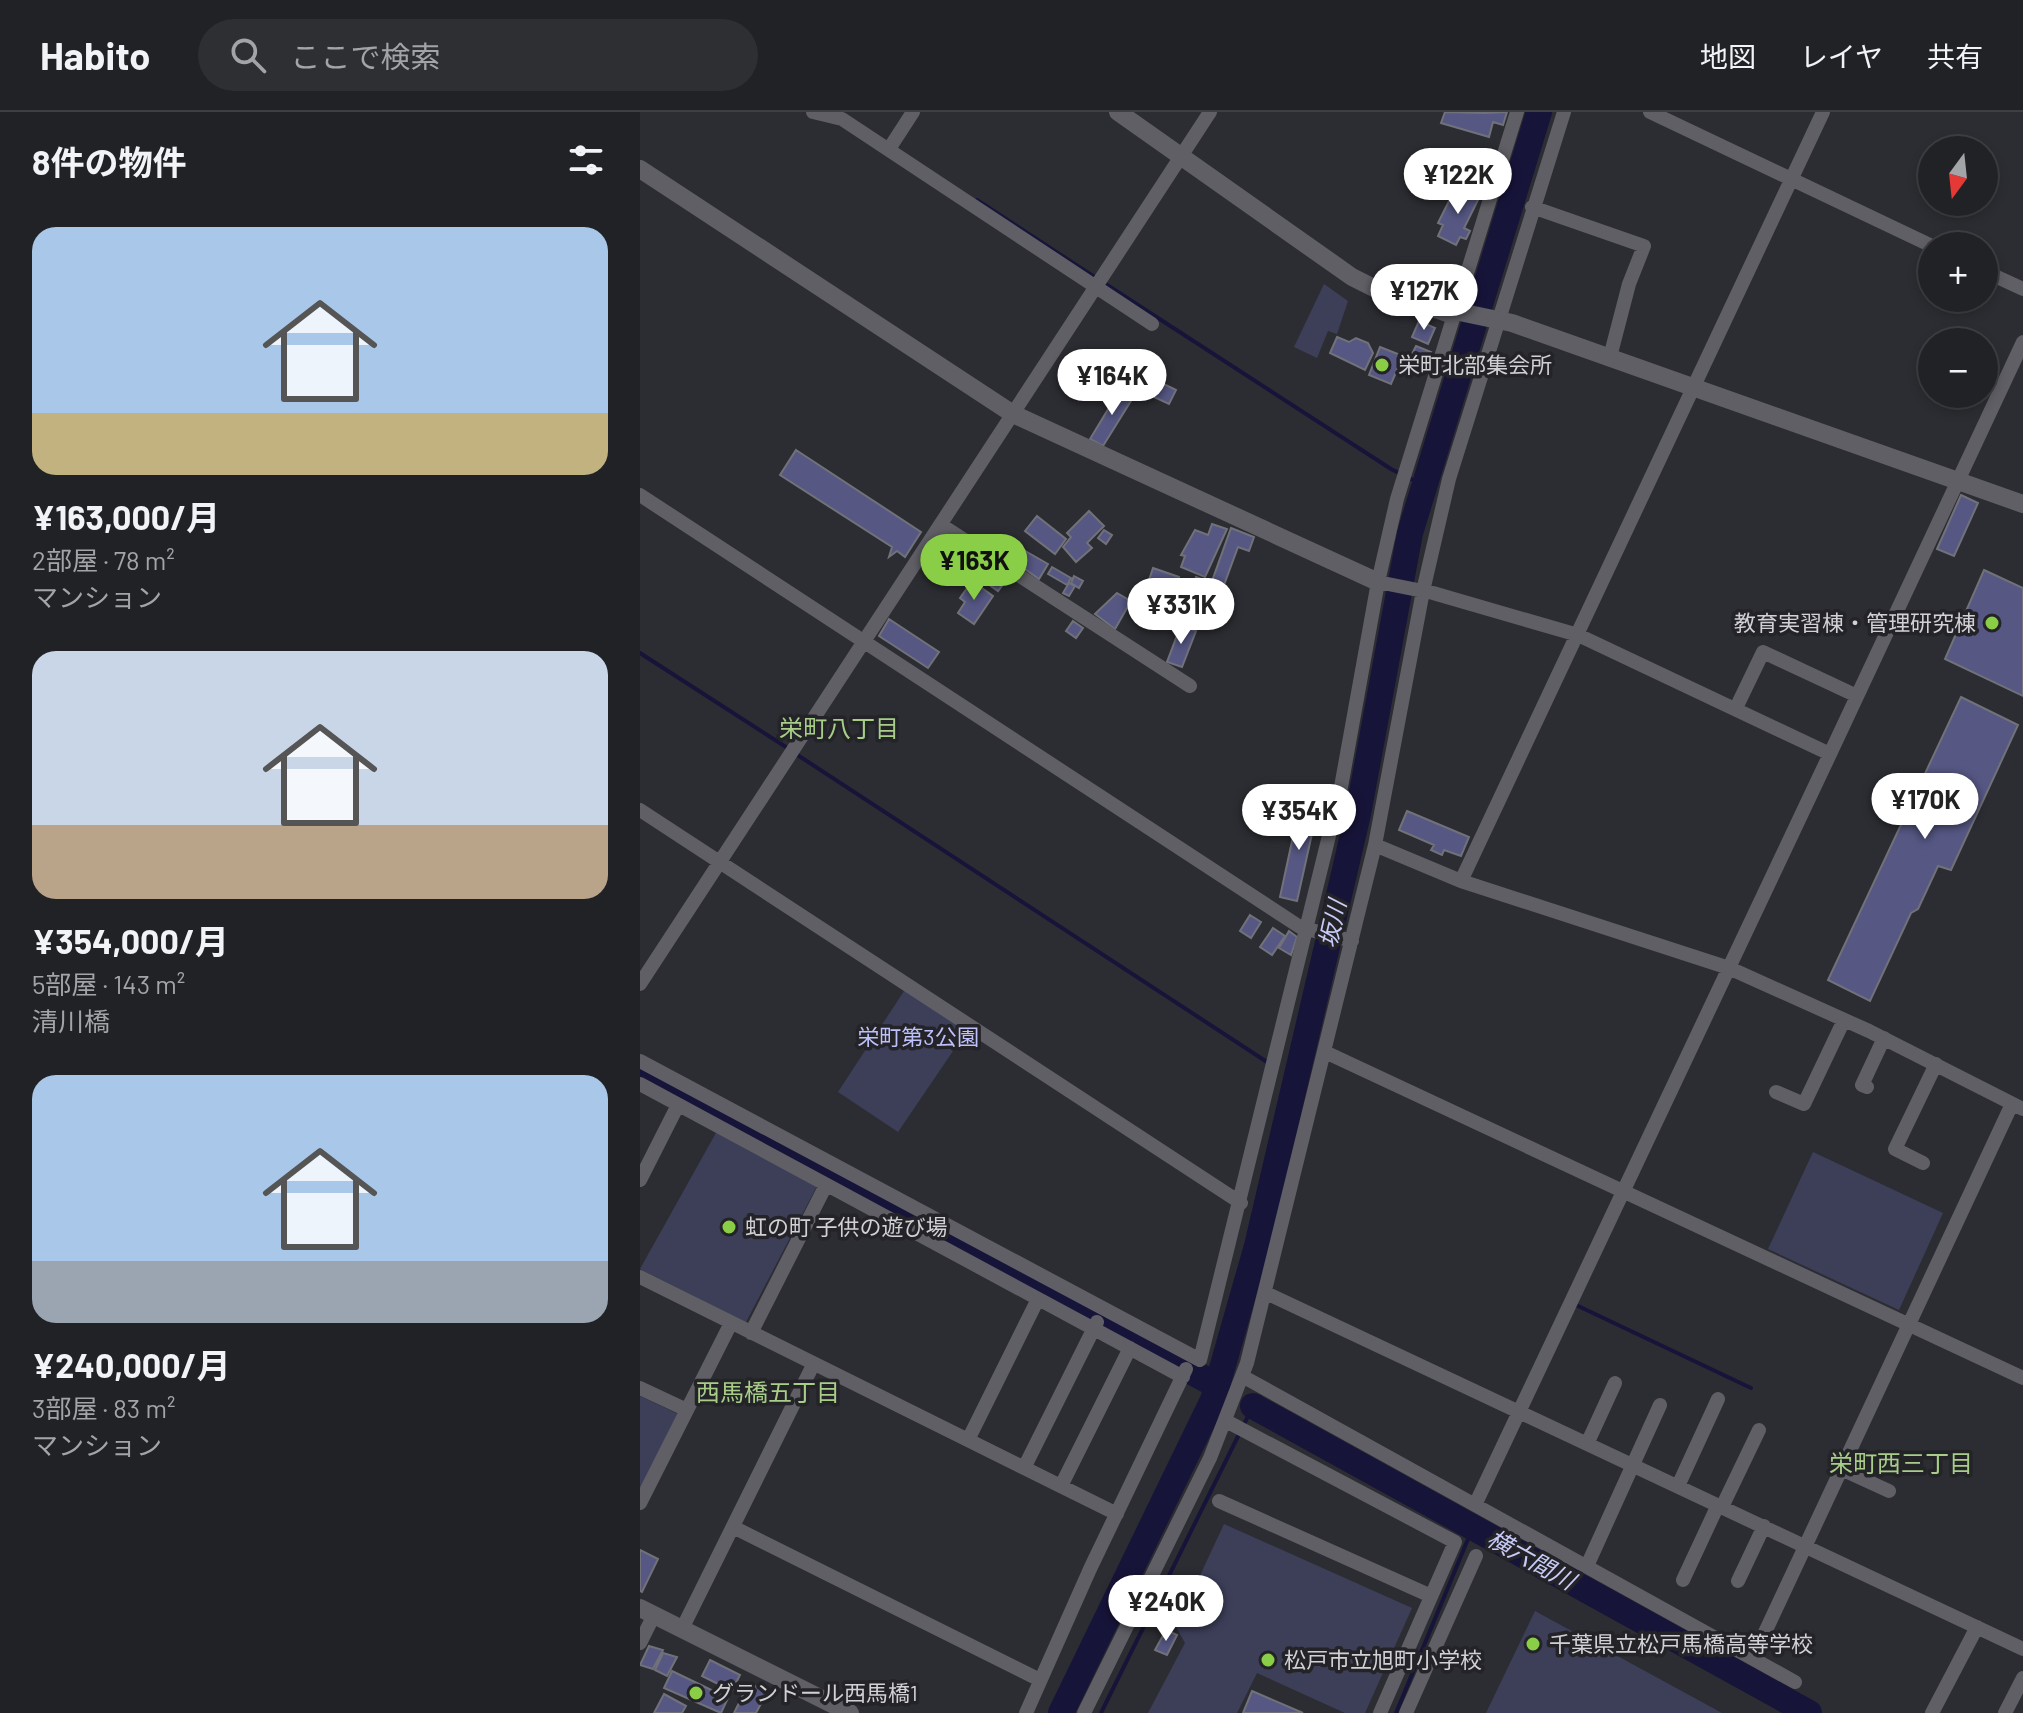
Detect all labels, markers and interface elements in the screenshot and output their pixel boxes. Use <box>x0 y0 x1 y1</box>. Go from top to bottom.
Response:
search box <box>198 19 758 91</box>
text: Habito <box>40 32 150 78</box>
icon: search <box>226 33 270 77</box>
text: ここで検索 <box>290 38 440 74</box>
text: 地図 <box>1700 39 1756 73</box>
text: レイヤ <box>1800 39 1883 73</box>
text: 共有 <box>1927 39 1983 73</box>
north arrow <box>1918 136 1998 216</box>
map controls <box>1918 136 1998 408</box>
icon: filters <box>564 138 608 182</box>
text: 8件の物件 <box>32 141 186 182</box>
pin: ¥122K <box>1402 148 1514 216</box>
text: ¥122K <box>1422 158 1494 189</box>
button: + <box>1918 232 1998 312</box>
pin: ¥127K <box>1368 264 1480 332</box>
text: ¥127K <box>1389 274 1459 305</box>
icon: home <box>248 279 392 423</box>
button: − <box>1918 328 1998 408</box>
pin: ¥164K <box>1056 349 1168 417</box>
place label: 栄町北部集会所 <box>1398 351 1552 377</box>
marker: 栄町北部集会所 <box>1373 356 1391 374</box>
text: ¥164K <box>1075 359 1149 390</box>
text: ¥163,000/月 <box>32 496 220 537</box>
pin: ¥163K <box>918 534 1030 602</box>
text: 2部屋 · 78 m² <box>32 544 175 575</box>
text: ¥163K <box>938 544 1010 575</box>
pin: ¥331K <box>1125 578 1237 646</box>
text: マンション <box>32 581 162 612</box>
text: ¥331K <box>1145 588 1217 619</box>
place label: 教育実習棟・管理研究棟 <box>1734 609 1976 635</box>
marker: 教育実習棟・管理研究棟 <box>1983 614 2001 632</box>
icon: home <box>248 703 392 847</box>
district label: 栄町八丁目 <box>779 713 899 742</box>
pin: ¥170K <box>1869 773 1981 841</box>
text: ¥170K <box>1889 783 1961 814</box>
pin: ¥354K <box>1243 784 1355 852</box>
text: ¥354K <box>1260 794 1338 825</box>
water label: 坂川 <box>1312 894 1352 950</box>
text: ¥354,000/月 <box>32 920 229 961</box>
text: 5部屋 · 143 m² <box>32 968 185 999</box>
text: 清川橋 <box>32 1005 110 1036</box>
park label: 栄町第3公園 <box>857 1023 979 1049</box>
icon: home <box>248 1127 392 1271</box>
place label: 虹の町 子供の遊び場 <box>745 1213 947 1239</box>
marker: 虹の町 子供の遊び場 <box>720 1218 738 1236</box>
text: ¥240,000/月 <box>32 1344 231 1385</box>
district label: 西馬橋五丁目 <box>696 1377 840 1406</box>
text: 3部屋 · 83 m² <box>32 1392 175 1423</box>
text: マンション <box>32 1429 162 1460</box>
district label: 栄町西三丁目 <box>1829 1448 1973 1477</box>
water label: 横六間川 <box>1483 1523 1583 1596</box>
pin: ¥240K <box>1110 1575 1222 1643</box>
text: ¥240K <box>1126 1585 1206 1616</box>
place label: 千葉県立松戸馬橋高等学校 <box>1549 1630 1813 1656</box>
marker: 千葉県立松戸馬橋高等学校 <box>1524 1635 1542 1653</box>
place label: 松戸市立旭町小学校 <box>1284 1646 1482 1672</box>
marker: 松戸市立旭町小学校 <box>1259 1651 1277 1669</box>
place label: グランドール西馬橋1 <box>712 1679 918 1705</box>
marker: グランドール西馬橋1 <box>687 1684 705 1702</box>

